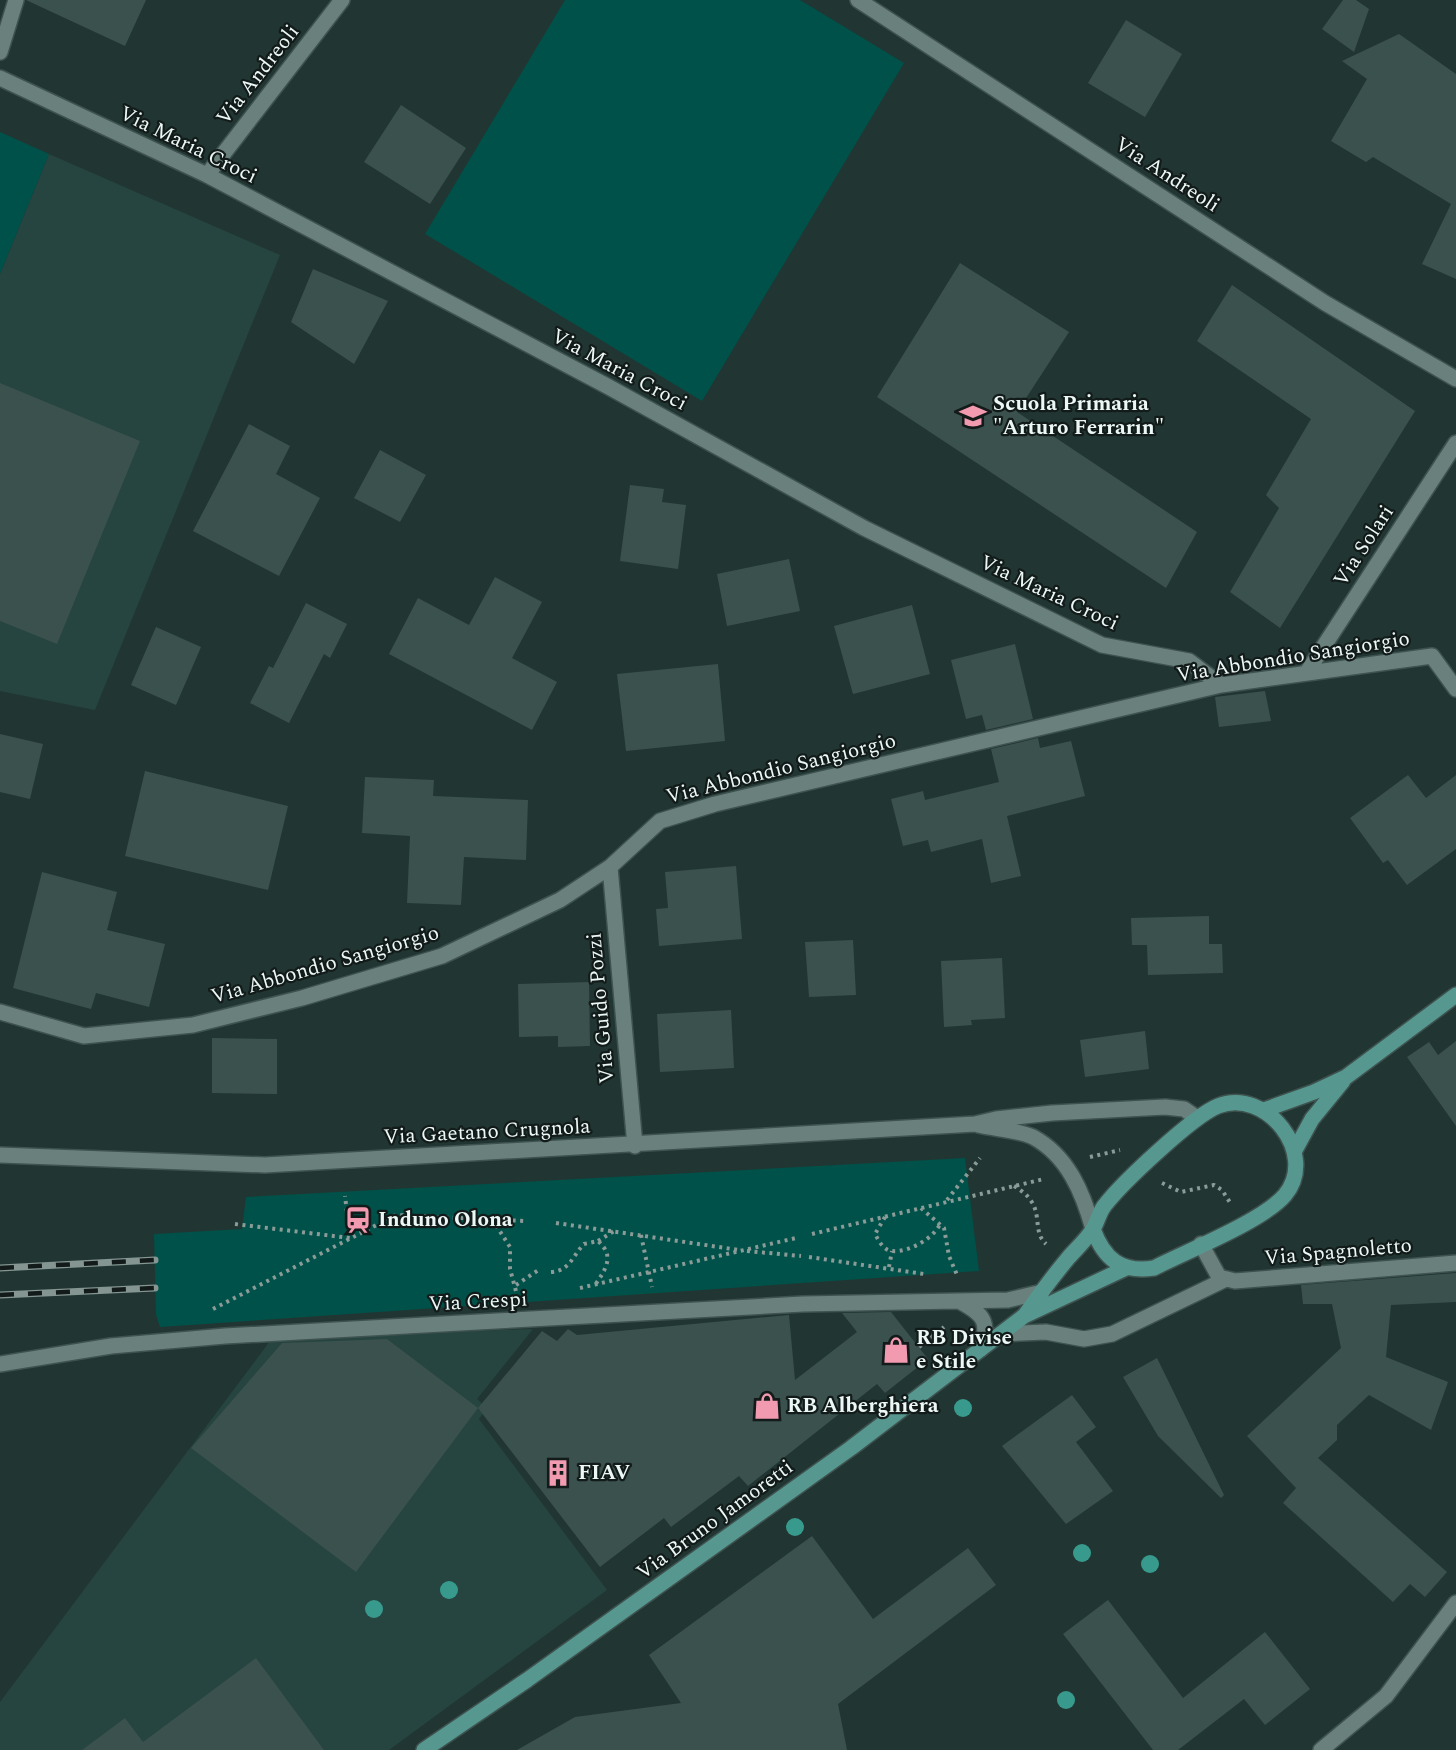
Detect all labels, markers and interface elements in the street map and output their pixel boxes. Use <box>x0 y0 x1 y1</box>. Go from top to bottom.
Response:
street label: Via Andreoli <box>208 18 308 132</box>
street label: Via Maria Croci <box>114 98 262 192</box>
street label: Via Andreoli <box>1108 129 1226 221</box>
street label: Via Maria Croci <box>545 321 693 419</box>
place label: Scuola Primaria "Arturo Ferrarin" <box>993 388 1164 444</box>
school or university icon: Scuola Primaria "Arturo Ferrarin" <box>958 401 988 431</box>
street label: Via Solari <box>1326 499 1402 593</box>
street label: Via Maria Croci <box>974 547 1124 639</box>
street label: Via Abbondio Sangiorgio <box>1174 623 1412 691</box>
street label: Via Abbondio Sangiorgio <box>663 725 899 813</box>
street label: Via Abbondio Sangiorgio <box>207 917 443 1013</box>
street label: Via Guido Pozzi <box>578 931 624 1085</box>
street label: Via Gaetano Crugnola <box>383 1111 592 1153</box>
place label: Induno Olona <box>378 1204 513 1236</box>
station icon: Induno Olona <box>343 1205 373 1235</box>
street label: Via Spagnoletto <box>1263 1230 1413 1274</box>
street label: Via Crespi <box>428 1283 528 1321</box>
place label: RB Divise e Stile <box>916 1322 1012 1378</box>
shop icon: RB Divise e Stile <box>881 1335 911 1365</box>
place label: RB Alberghiera <box>787 1390 939 1422</box>
shop icon: RB Alberghiera <box>752 1391 782 1421</box>
street label: Via Bruno Jamoretti <box>630 1452 800 1588</box>
place label: FIAV <box>578 1457 630 1489</box>
building icon: FIAV <box>543 1458 573 1488</box>

